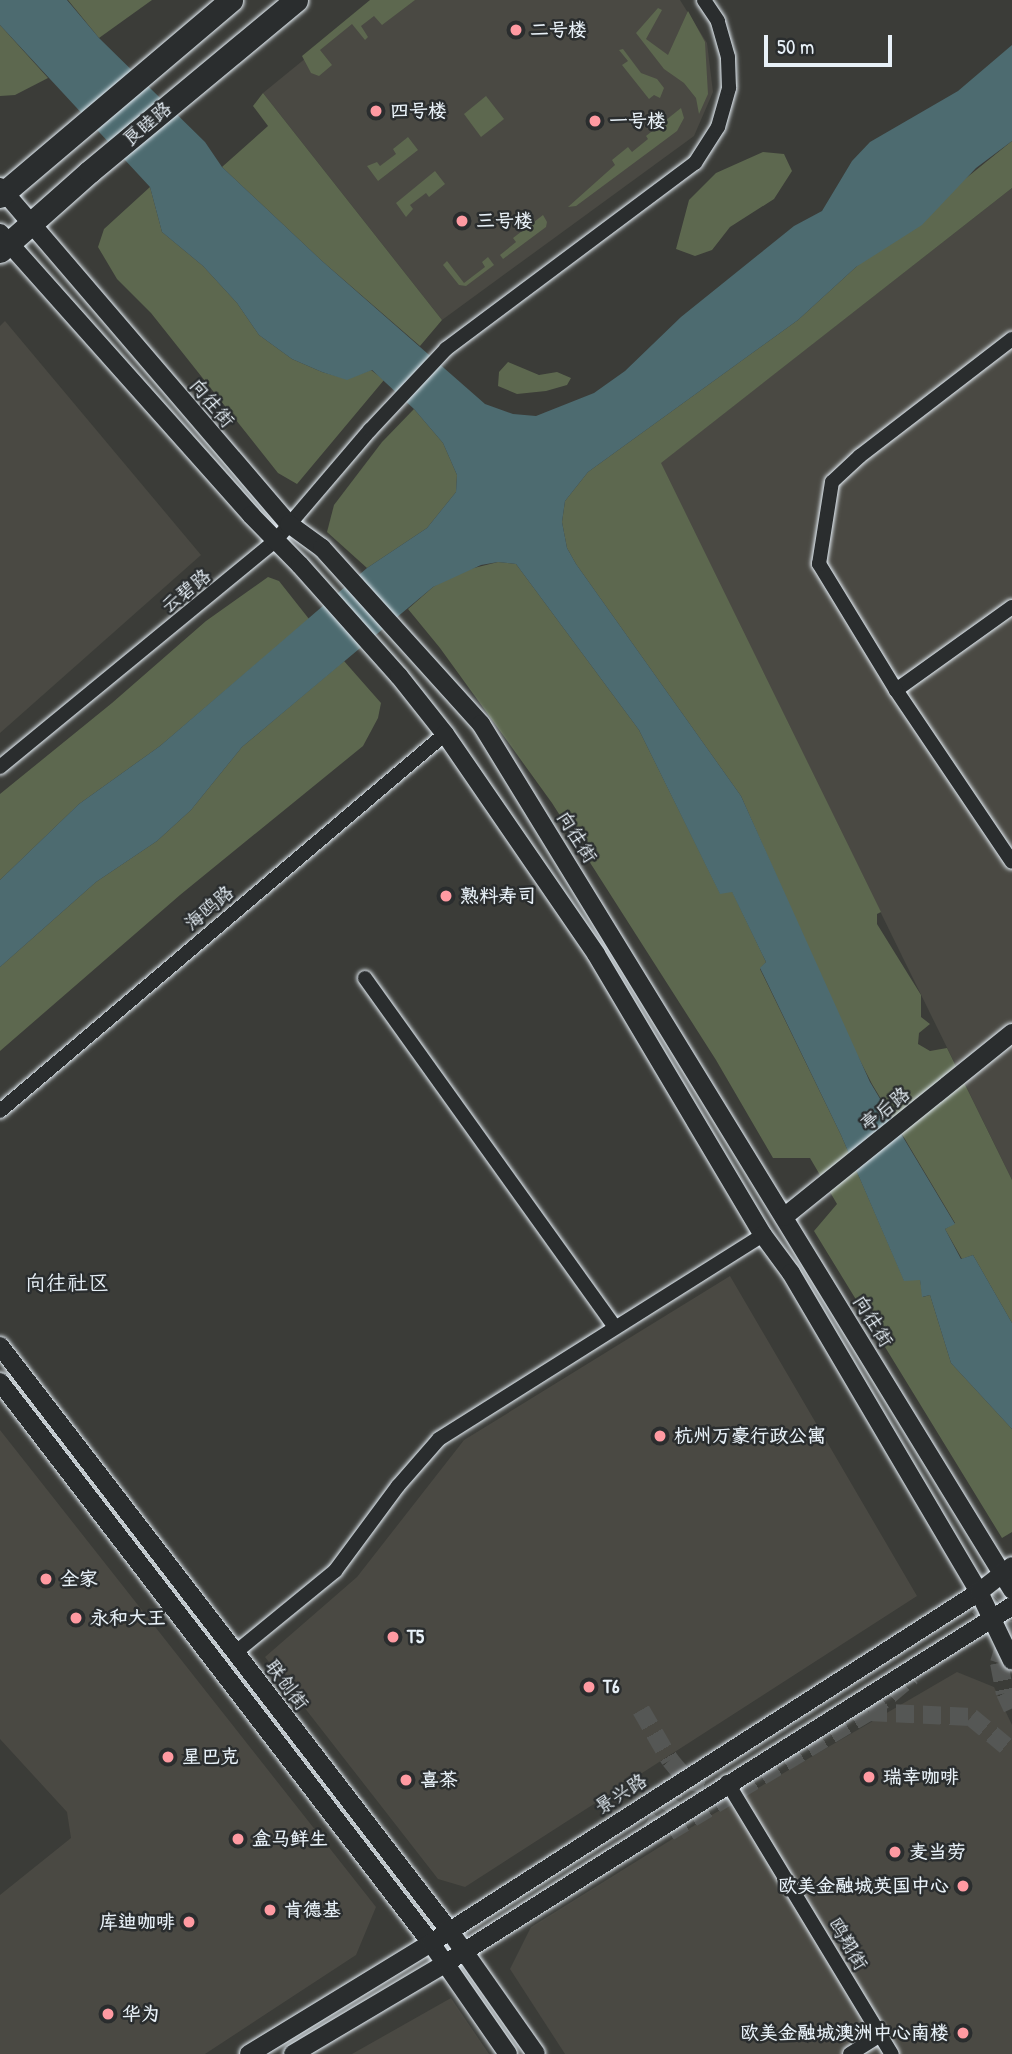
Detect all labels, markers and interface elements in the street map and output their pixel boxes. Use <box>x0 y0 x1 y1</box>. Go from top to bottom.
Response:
place label: 二号楼 <box>530 19 587 41</box>
scale bar <box>767 21 895 65</box>
marker: 二号楼 <box>508 22 524 38</box>
text: 50 m <box>777 32 814 61</box>
street label: 良睦路 <box>118 97 176 151</box>
place label: 四号楼 <box>390 100 447 122</box>
marker: 四号楼 <box>368 103 384 119</box>
place label: 一号楼 <box>609 110 666 132</box>
marker: 一号楼 <box>587 113 603 129</box>
place label: 三号楼 <box>476 210 533 232</box>
marker: 三号楼 <box>454 213 470 229</box>
street label: 向往街 <box>185 374 239 432</box>
street label: 云碧路 <box>157 564 215 618</box>
street label: 向往街 <box>552 807 602 867</box>
street label: 海鸥路 <box>180 881 238 935</box>
place label: 熟料寿司 <box>460 885 536 907</box>
marker: 熟料寿司 <box>438 888 454 904</box>
street label: 亭后路 <box>856 1082 914 1136</box>
district label: 向往社区 <box>25 1270 109 1296</box>
street label: 向往街 <box>848 1291 898 1351</box>
place label: 杭州万豪行政公寓 <box>674 1425 826 1447</box>
marker: 杭州万豪行政公寓 <box>652 1428 668 1444</box>
place label: 全家 <box>60 1568 98 1590</box>
marker: 全家 <box>38 1571 54 1587</box>
place label: 永和大王 <box>90 1607 166 1629</box>
marker: 永和大王 <box>68 1610 84 1626</box>
place label: T5 <box>407 1626 424 1648</box>
marker: T5 <box>385 1629 401 1645</box>
street label: 联创街 <box>261 1655 313 1715</box>
place label: T6 <box>603 1676 619 1698</box>
marker: T6 <box>581 1679 597 1695</box>
place label: 星巴克 <box>182 1746 239 1768</box>
marker: 星巴克 <box>160 1749 176 1765</box>
place label: 瑞幸咖啡 <box>883 1766 959 1788</box>
place label: 喜茶 <box>420 1769 458 1791</box>
street label: 景兴路 <box>591 1769 651 1819</box>
marker: 瑞幸咖啡 <box>861 1769 877 1785</box>
marker: 喜茶 <box>398 1772 414 1788</box>
place label: 盒马鲜生 <box>252 1828 328 1850</box>
marker: 盒马鲜生 <box>230 1831 246 1847</box>
place label: 麦当劳 <box>909 1841 966 1863</box>
marker: 麦当劳 <box>887 1844 903 1860</box>
place label: 欧美金融城英国中心 <box>778 1875 949 1897</box>
marker: 欧美金融城英国中心 <box>955 1878 971 1894</box>
place label: 肯德基 <box>284 1899 341 1921</box>
marker: 肯德基 <box>262 1902 278 1918</box>
place label: 库迪咖啡 <box>99 1911 175 1933</box>
marker: 库迪咖啡 <box>181 1914 197 1930</box>
street label: 鸥翔街 <box>824 1914 872 1974</box>
place label: 华为 <box>122 2003 160 2025</box>
marker: 华为 <box>100 2006 116 2022</box>
place label: 欧美金融城澳洲中心南楼 <box>740 2022 949 2044</box>
marker: 欧美金融城澳洲中心南楼 <box>955 2025 971 2041</box>

